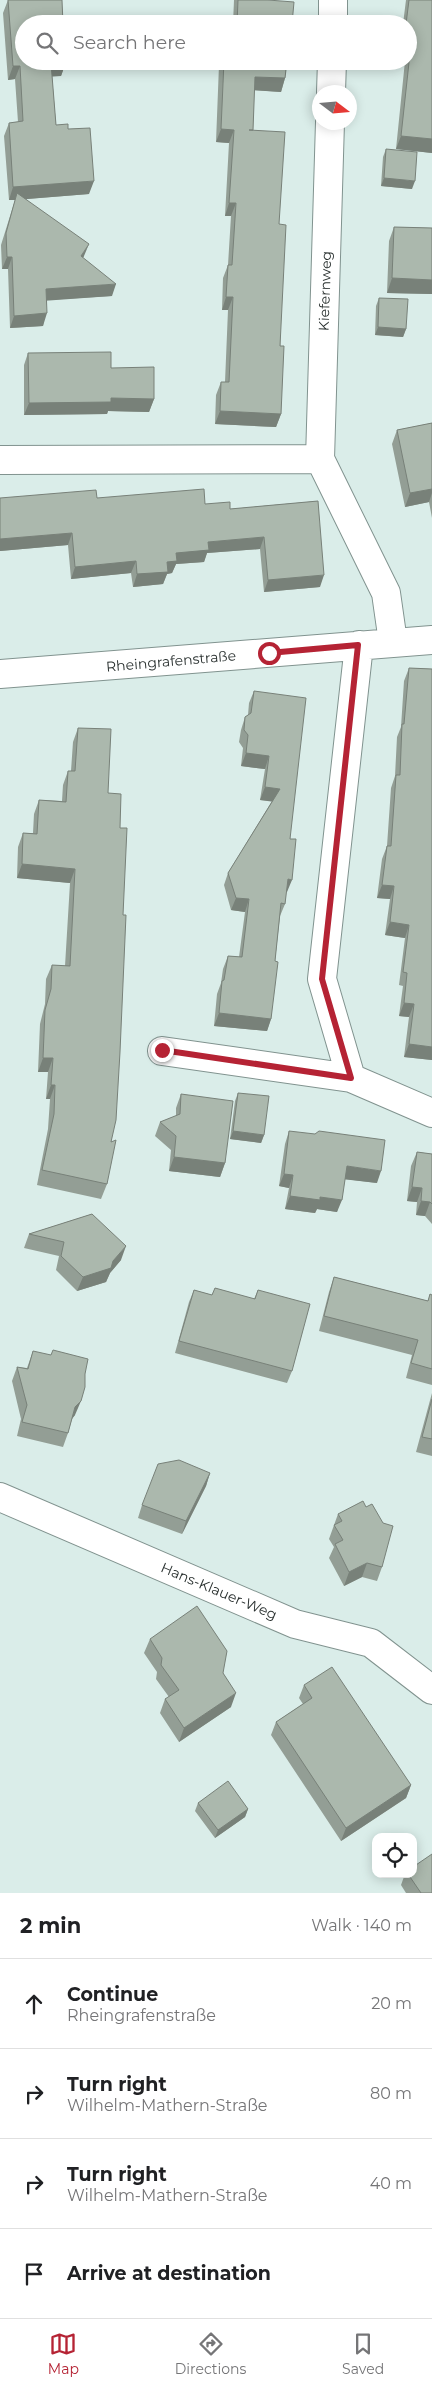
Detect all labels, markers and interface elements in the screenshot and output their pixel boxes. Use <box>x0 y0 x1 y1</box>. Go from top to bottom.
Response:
search box <box>15 15 417 70</box>
icon: search <box>33 29 61 57</box>
text: Search here <box>73 31 186 54</box>
north arrow <box>312 85 357 130</box>
street label: Kiefernweg <box>315 251 335 331</box>
route start <box>258 642 281 665</box>
street label: Rheingrafenstraße <box>105 646 237 676</box>
route end <box>151 1039 174 1062</box>
street label: Hans-Klauer-Weg <box>158 1558 280 1624</box>
map controls <box>372 1833 417 1878</box>
button: locate <box>372 1833 417 1878</box>
text: 2 min <box>20 1913 81 1938</box>
text: Walk · 140 m <box>311 1916 412 1935</box>
text: Continue <box>67 1983 158 2006</box>
icon: ahead <box>20 1990 48 2018</box>
text: 20 m <box>371 1994 412 2013</box>
text: Rheingrafenstraße <box>67 2006 216 2025</box>
text: Turn right <box>67 2073 167 2096</box>
icon: right <box>20 2080 48 2108</box>
text: 80 m <box>370 2084 412 2103</box>
text: Wilhelm-Mathern-Straße <box>67 2096 268 2115</box>
text: Turn right <box>67 2163 167 2186</box>
icon: right <box>20 2170 48 2198</box>
text: 40 m <box>370 2174 412 2193</box>
text: Wilhelm-Mathern-Straße <box>67 2186 268 2205</box>
icon: arrive <box>20 2260 48 2288</box>
text: Arrive at destination <box>67 2262 271 2285</box>
tab: Map <box>48 2330 79 2378</box>
tab: Directions <box>175 2330 246 2378</box>
tab: Saved <box>342 2330 384 2378</box>

